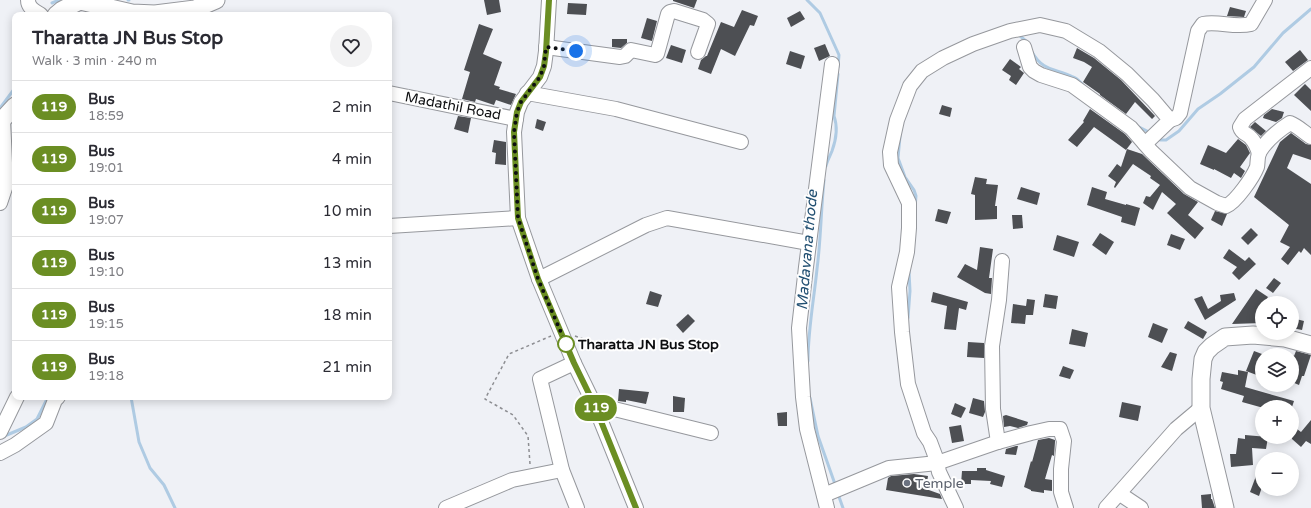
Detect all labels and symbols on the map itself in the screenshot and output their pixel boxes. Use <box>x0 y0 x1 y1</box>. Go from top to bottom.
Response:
your location <box>566 41 586 61</box>
street label: Madathil Road <box>403 88 503 124</box>
water label: Madavana thode <box>793 188 821 311</box>
marker: Tharatta JN Bus Stop <box>557 335 575 353</box>
place label: Tharatta JN Bus Stop <box>577 336 719 353</box>
line badge: 119 <box>573 395 619 421</box>
place label: Temple <box>915 475 964 492</box>
marker: Temple <box>902 478 912 488</box>

